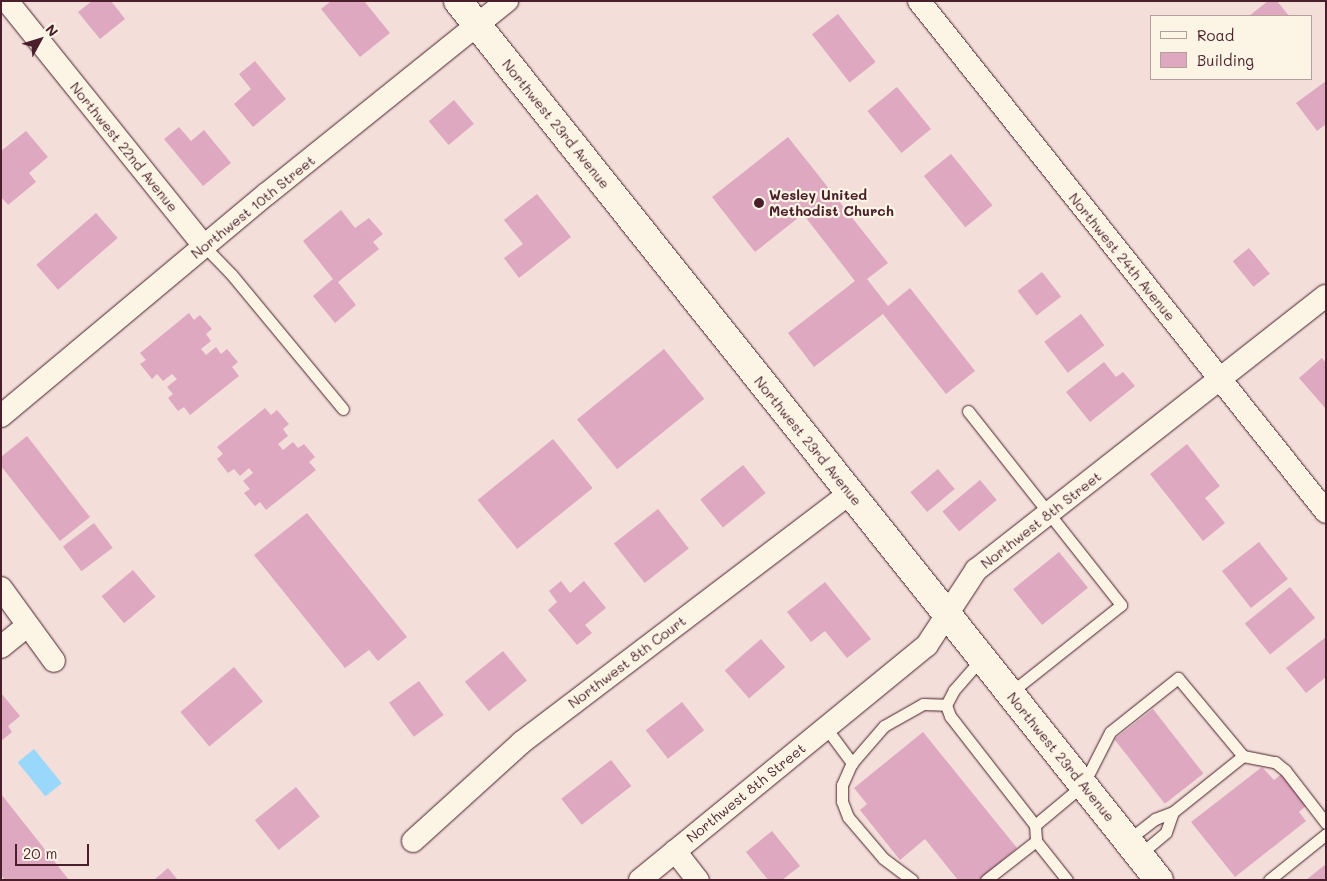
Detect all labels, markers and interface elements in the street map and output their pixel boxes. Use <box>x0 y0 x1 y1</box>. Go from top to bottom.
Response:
north arrow <box>15 15 65 65</box>
legend <box>1150 15 1312 80</box>
text: N <box>41 20 63 40</box>
text: Road <box>1197 25 1234 45</box>
text: Building <box>1197 50 1254 70</box>
street label: Northwest 23rd Avenue <box>499 56 613 192</box>
street label: Northwest 22nd Avenue <box>67 79 181 215</box>
street label: Northwest 10th Street <box>188 152 318 262</box>
place label: Wesley United Methodist Church <box>769 187 894 220</box>
street label: Northwest 24th Avenue <box>1065 190 1179 324</box>
marker: Wesley United Methodist Church <box>753 197 765 209</box>
street label: Northwest 23rd Avenue <box>751 373 865 509</box>
street label: Northwest 8th Street <box>977 468 1105 572</box>
street label: Northwest 8th Court <box>565 612 689 712</box>
street label: Northwest 23rd Avenue <box>1004 689 1118 825</box>
street label: Northwest 8th Street <box>683 740 809 846</box>
scale bar <box>18 834 91 866</box>
text: 20 m <box>23 843 57 863</box>

